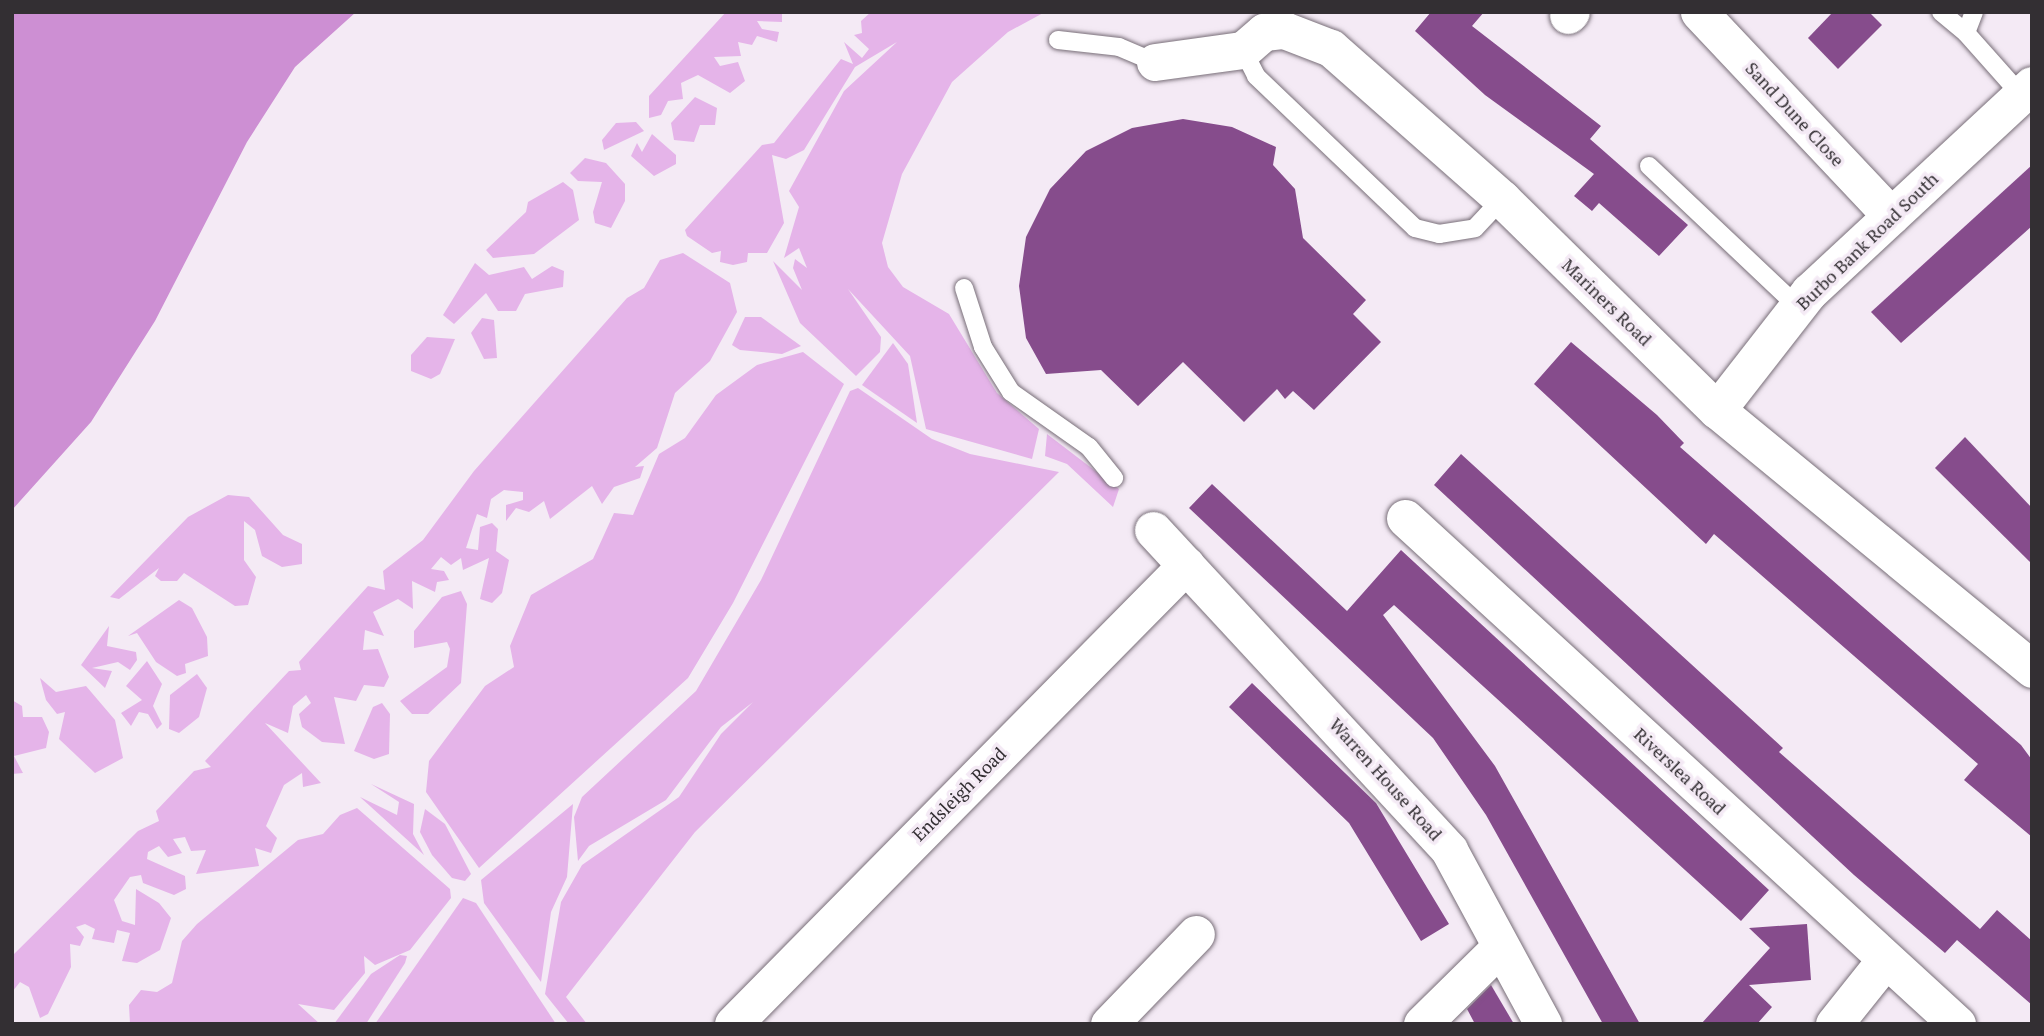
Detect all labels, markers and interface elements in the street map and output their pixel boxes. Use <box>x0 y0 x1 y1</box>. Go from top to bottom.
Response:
street label: Sand Dune Close <box>1741 57 1849 171</box>
street label: Burbo Bank Road South <box>1792 168 1942 314</box>
street label: Mariners Road <box>1558 254 1656 350</box>
street label: Warren House Road <box>1325 713 1447 845</box>
street label: Riverslea Road <box>1630 723 1730 819</box>
street label: Endsleigh Road <box>908 743 1010 845</box>

